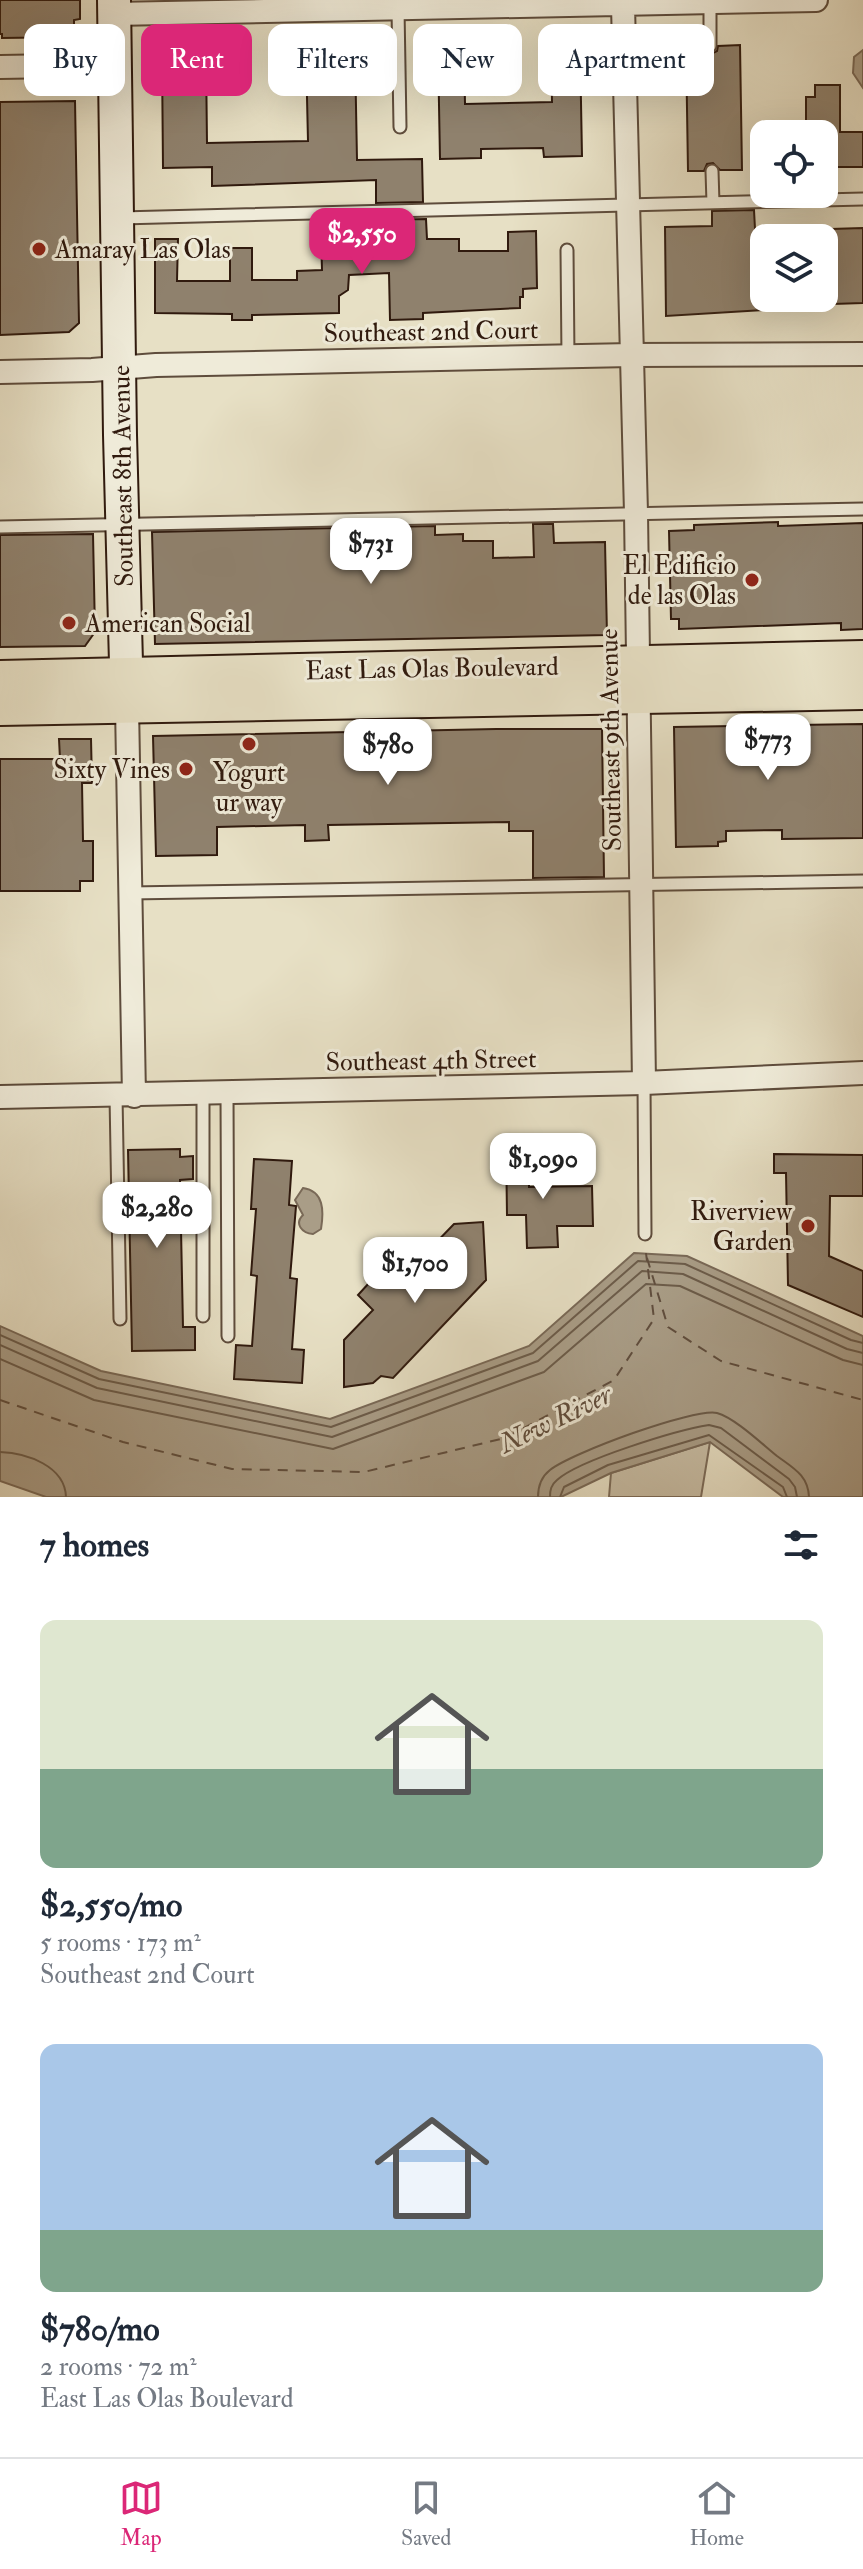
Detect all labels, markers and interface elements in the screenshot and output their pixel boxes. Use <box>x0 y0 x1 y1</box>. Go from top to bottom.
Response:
chip: Buy <box>24 24 125 96</box>
chip: Rent <box>141 24 252 96</box>
chip: Filters <box>268 24 397 96</box>
chip: New <box>413 24 522 96</box>
chip: Apartment <box>538 24 714 96</box>
map controls <box>750 120 838 312</box>
button: locate <box>750 120 838 208</box>
pin: $2,550 <box>297 208 427 276</box>
text: $2,550 <box>327 218 397 250</box>
button: layers <box>750 224 838 312</box>
place label: Amaray Las Olas <box>54 234 231 266</box>
marker: Amaray Las Olas <box>30 240 48 258</box>
street label: Southeast 2nd Court <box>323 314 539 350</box>
street label: Southeast 8th Avenue <box>105 365 141 587</box>
pin: $731 <box>324 518 418 586</box>
text: $731 <box>348 528 394 560</box>
place label: El Edificio de las Olas <box>623 550 736 612</box>
marker: El Edificio de las Olas <box>743 571 761 589</box>
place label: American Social <box>84 608 251 640</box>
marker: American Social <box>60 614 78 632</box>
street label: Southeast 9th Avenue <box>593 628 629 852</box>
street label: East Las Olas Boulevard <box>305 651 559 687</box>
pin: $773 <box>721 714 815 782</box>
pin: $780 <box>341 719 435 787</box>
text: $773 <box>744 724 792 756</box>
text: $780 <box>362 729 414 761</box>
marker: Yogurt ur way <box>240 735 258 753</box>
place label: Sixty Vines <box>53 754 170 786</box>
place label: Yogurt ur way <box>213 757 285 819</box>
marker: Sixty Vines <box>177 760 195 778</box>
street label: Southeast 4th Street <box>325 1043 537 1079</box>
pin: $1,090 <box>478 1133 608 1201</box>
text: $1,090 <box>508 1143 578 1175</box>
pin: $2,280 <box>92 1182 222 1250</box>
text: $2,280 <box>121 1192 193 1224</box>
place label: Riverview Garden <box>690 1196 793 1258</box>
marker: Riverview Garden <box>799 1217 817 1235</box>
pin: $1,700 <box>350 1237 480 1305</box>
text: $1,700 <box>381 1247 449 1279</box>
water label: New River <box>492 1376 619 1462</box>
icon: filters <box>779 1523 823 1567</box>
text: 7 homes <box>40 1524 149 1567</box>
icon: home <box>360 1672 504 1816</box>
text: $2,550/mo <box>40 1884 182 1927</box>
text: 5 rooms · 173 m² <box>40 1927 201 1959</box>
text: Southeast 2nd Court <box>40 1959 255 1991</box>
icon: home <box>360 2096 504 2240</box>
text: $780/mo <box>40 2308 160 2351</box>
text: 2 rooms · 72 m² <box>40 2351 197 2383</box>
text: East Las Olas Boulevard <box>40 2383 293 2415</box>
tab: Map <box>119 2476 163 2552</box>
tab: Saved <box>401 2476 451 2552</box>
tab: Home <box>689 2476 744 2552</box>

